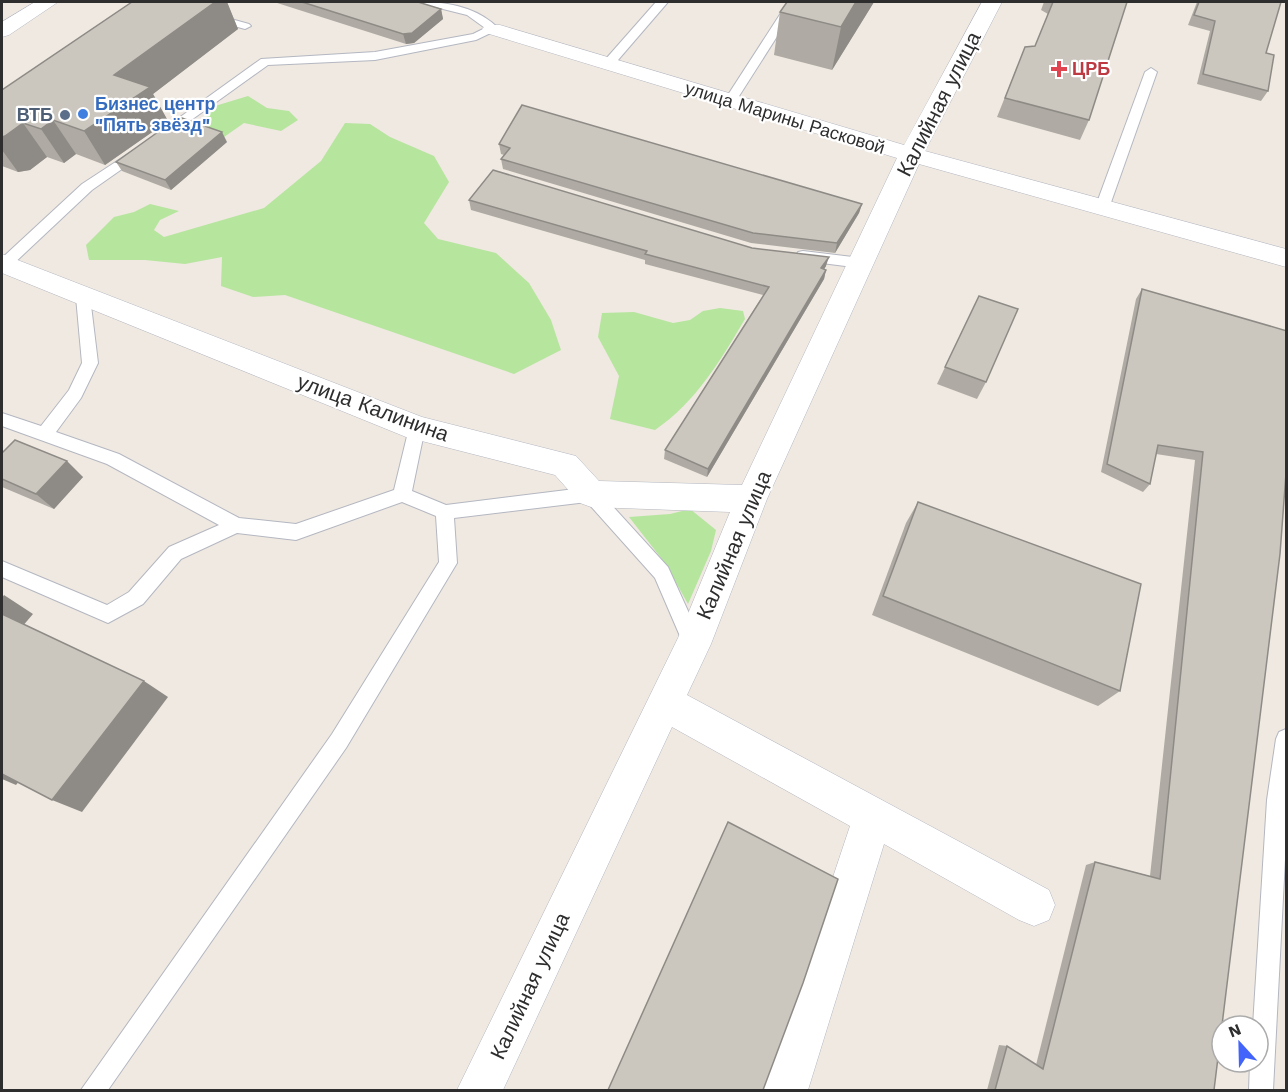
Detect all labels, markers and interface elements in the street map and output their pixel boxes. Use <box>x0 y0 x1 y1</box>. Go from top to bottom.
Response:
street label: Калийная улица <box>891 27 986 180</box>
place label: ЦРБ <box>1072 58 1110 79</box>
marker: ЦРБ <box>1050 60 1068 78</box>
street label: улица Марины Расковой <box>683 77 888 158</box>
place label: Бизнес центр "Пять звёзд" <box>95 93 216 135</box>
place label: ВТБ <box>17 104 53 125</box>
marker: Бизнес центр "Пять звёзд" <box>76 107 90 121</box>
marker: ВТБ <box>58 108 72 122</box>
street label: улица Калинина <box>294 369 453 447</box>
street label: Калийная улица <box>691 466 776 623</box>
street label: Калийная улица <box>485 908 575 1063</box>
north arrow <box>1210 1014 1270 1074</box>
text: N <box>1226 1020 1244 1042</box>

